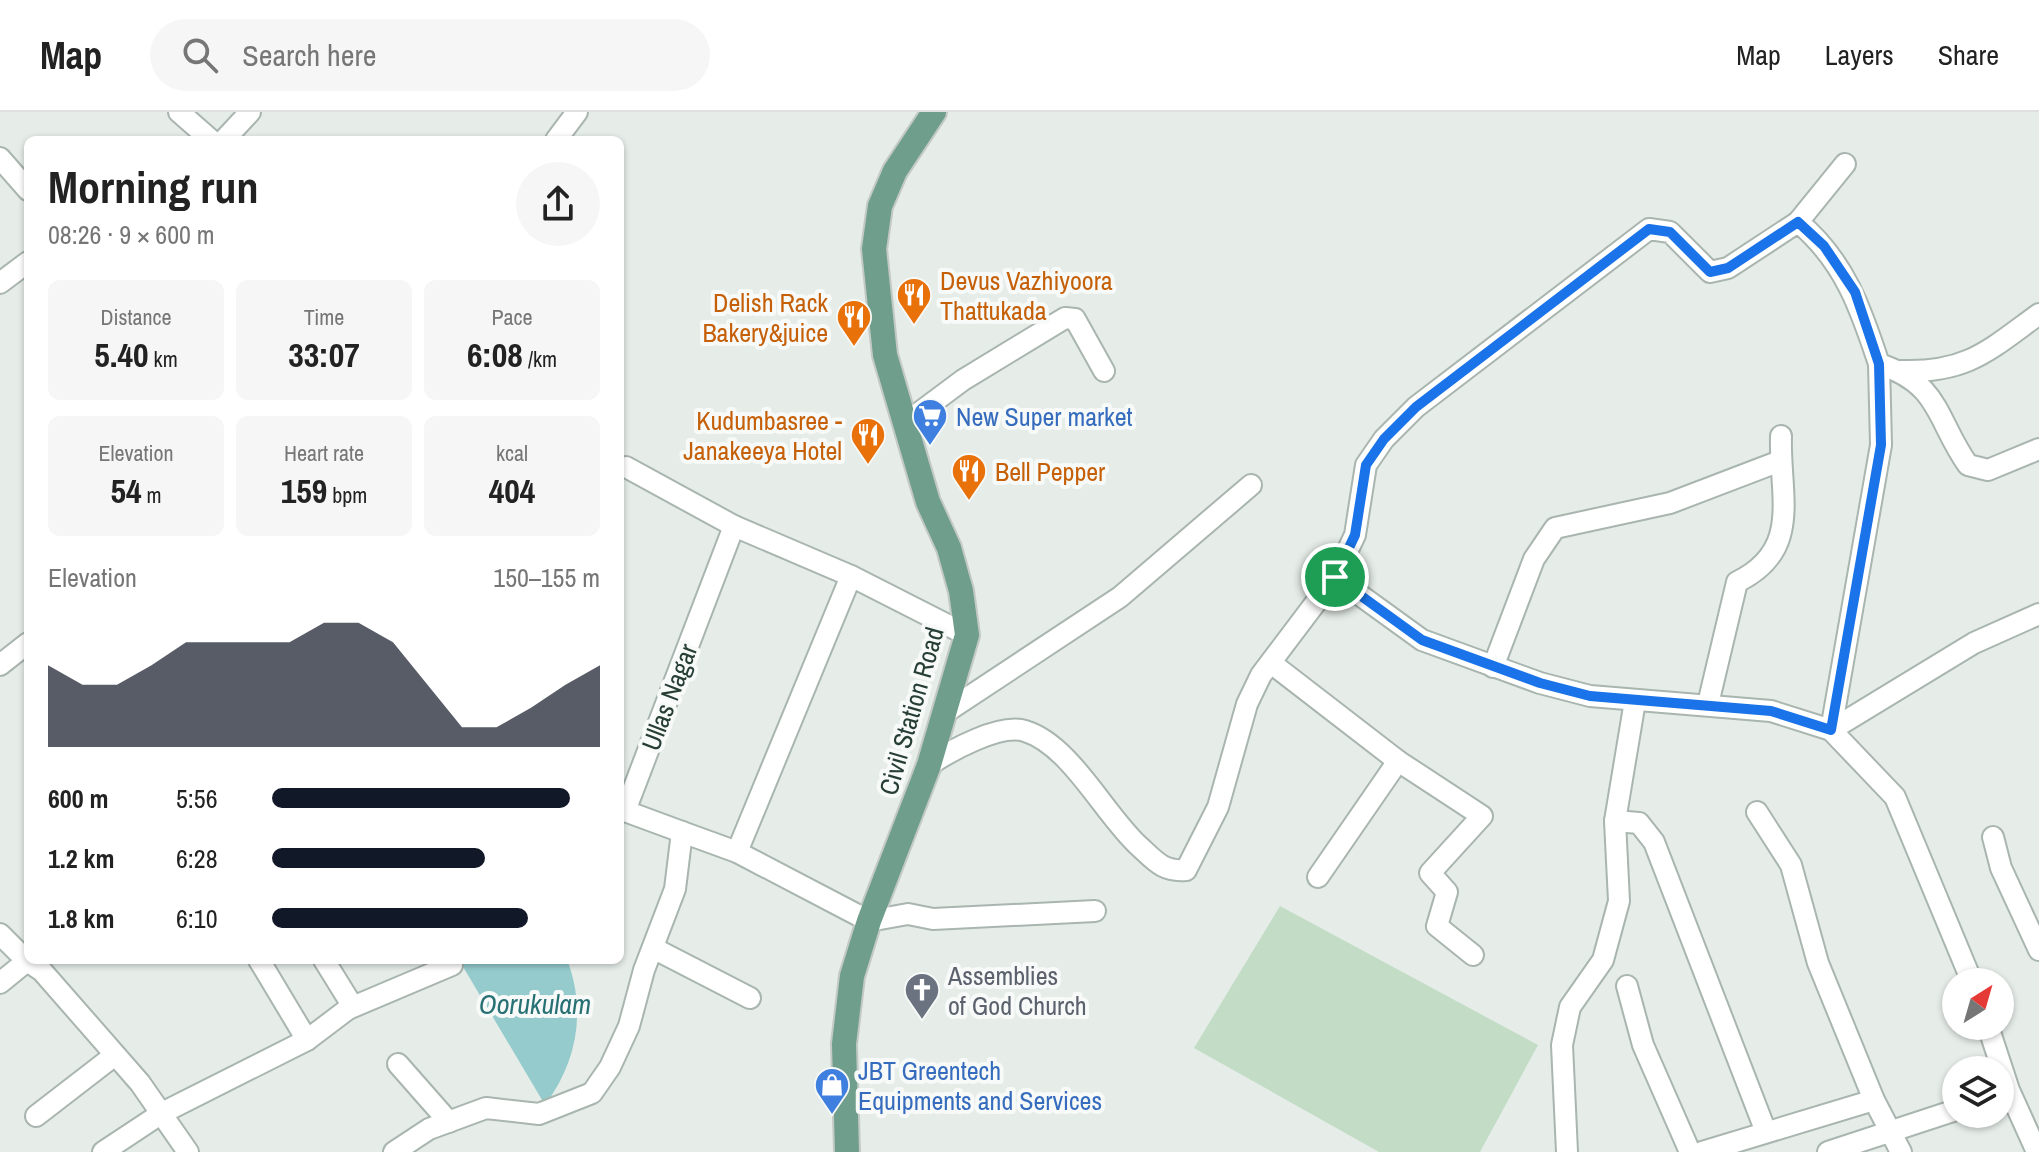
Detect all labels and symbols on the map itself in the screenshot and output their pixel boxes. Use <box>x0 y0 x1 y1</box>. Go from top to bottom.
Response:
place label: Devus Vazhiyoora Thattukada <box>940 263 1113 328</box>
restaurant icon: Devus Vazhiyoora Thattukada <box>895 276 933 326</box>
place label: Delish Rack Bakery&juice <box>702 285 828 350</box>
restaurant icon: Delish Rack Bakery&juice <box>835 298 873 348</box>
supermarket icon: New Super market <box>911 397 949 447</box>
place label: New Super market <box>956 399 1133 434</box>
place label: Kudumbasree - Janakeeya Hotel <box>683 403 842 468</box>
restaurant icon: Kudumbasree - Janakeeya Hotel <box>849 416 887 466</box>
restaurant icon: Bell Pepper <box>950 452 988 502</box>
place label: Bell Pepper <box>995 454 1105 489</box>
pin <box>1301 543 1369 611</box>
street label: Civil Station Road <box>870 623 952 799</box>
street label: Ullas Nagar <box>633 639 705 755</box>
place label: Assemblies of God Church <box>947 958 1087 1023</box>
north arrow <box>1942 968 2014 1040</box>
church icon: Assemblies of God Church <box>903 971 941 1021</box>
water label: Oorukulam <box>479 985 591 1023</box>
place label: JBT Greentech Equipments and Services <box>858 1053 1102 1118</box>
shop icon: JBT Greentech Equipments and Services <box>813 1066 851 1116</box>

